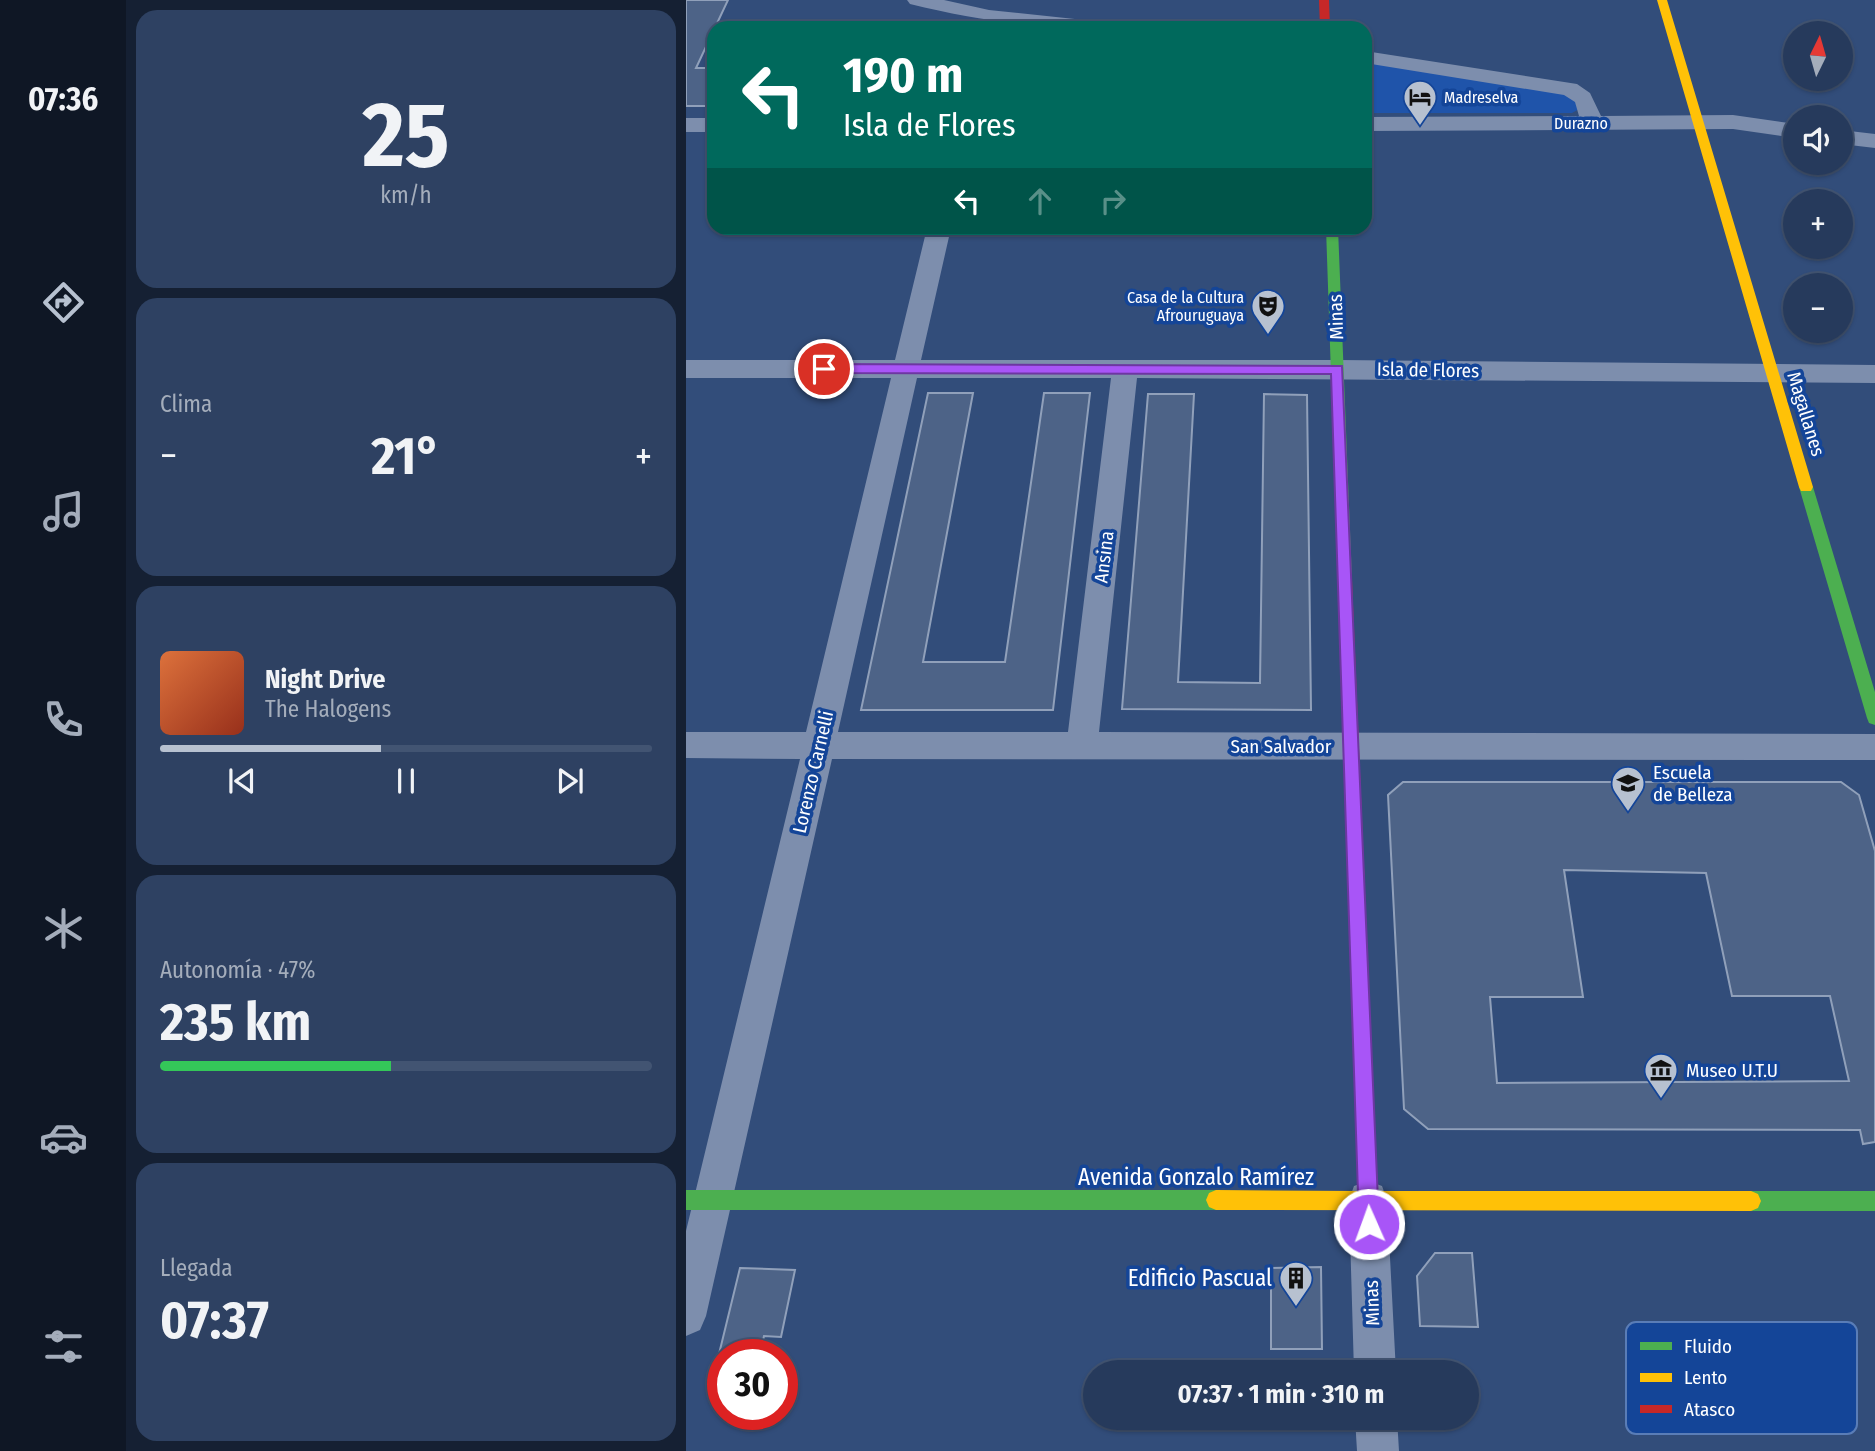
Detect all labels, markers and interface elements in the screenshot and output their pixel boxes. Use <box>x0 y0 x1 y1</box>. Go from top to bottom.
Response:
north arrow <box>1783 21 1853 91</box>
map controls <box>1783 21 1853 343</box>
text: 190 m <box>843 46 963 105</box>
icon: left <box>728 49 819 140</box>
hotel icon: Madreselva <box>1401 78 1439 127</box>
text: 07:36 <box>28 80 98 118</box>
text: 25 <box>363 81 449 190</box>
place label: Madreselva <box>1444 88 1519 107</box>
button: sound <box>1783 105 1853 175</box>
text: Isla de Flores <box>843 106 1016 144</box>
street label: Durazno <box>1554 114 1608 133</box>
text: km/h <box>380 181 432 209</box>
icon: left <box>948 182 986 220</box>
icon: ahead <box>1021 182 1059 220</box>
icon: right <box>1094 182 1132 220</box>
button: + <box>1783 189 1853 259</box>
button: − <box>1783 273 1853 343</box>
icon: directions <box>39 278 88 327</box>
theatre icon: Casa de la Cultura Afrouruguaya <box>1249 287 1287 336</box>
place label: Casa de la Cultura Afrouruguaya <box>1127 288 1244 325</box>
street label: Minas <box>1324 294 1348 340</box>
pin <box>794 339 854 399</box>
icon: arrive <box>805 350 843 388</box>
street label: Isla de Flores <box>1377 358 1479 382</box>
street label: Magallanes <box>1782 369 1830 459</box>
text: Clima <box>160 390 212 418</box>
text: 21° <box>371 425 441 488</box>
text: − <box>160 433 177 479</box>
text: + <box>635 433 652 479</box>
icon: music <box>39 487 88 536</box>
street label: Ansina <box>1089 530 1119 584</box>
text: Night Drive <box>265 664 385 695</box>
icon: phone <box>39 695 88 744</box>
text: The Halogens <box>265 695 391 723</box>
street label: Lorenzo Carnelli <box>788 709 838 835</box>
street label: San Salvador <box>1231 735 1332 758</box>
place label: Escuela de Belleza <box>1653 761 1733 806</box>
icon: previous <box>223 762 261 800</box>
icon: pause <box>387 762 425 800</box>
icon: next <box>551 762 589 800</box>
school or university icon: Escuela de Belleza <box>1609 764 1647 813</box>
icon: climate <box>39 904 88 953</box>
text: Autonomía · 47% <box>160 956 316 984</box>
text: 235 km <box>160 991 311 1054</box>
museum icon: Museo U.T.U <box>1642 1051 1680 1100</box>
place label: Museo U.T.U <box>1686 1059 1778 1082</box>
icon: car <box>39 1113 88 1162</box>
street label: Avenida Gonzalo Ramírez <box>1078 1163 1314 1191</box>
position arrow <box>1332 1187 1406 1261</box>
text: Llegada <box>160 1254 232 1282</box>
building icon: Edificio Pascual <box>1277 1259 1315 1308</box>
place label: Edificio Pascual <box>1128 1264 1272 1292</box>
street label: Minas <box>1360 1280 1384 1326</box>
text: 07:37 <box>160 1289 269 1352</box>
icon: filters <box>39 1322 88 1371</box>
legend <box>1626 1322 1857 1434</box>
text: Fluido <box>1684 1335 1732 1358</box>
speed limit sign: 30 <box>707 1339 798 1430</box>
text: Lento <box>1684 1366 1727 1389</box>
text: 07:37 · 1 min · 310 m <box>1178 1379 1384 1410</box>
text: Atasco <box>1684 1398 1735 1421</box>

